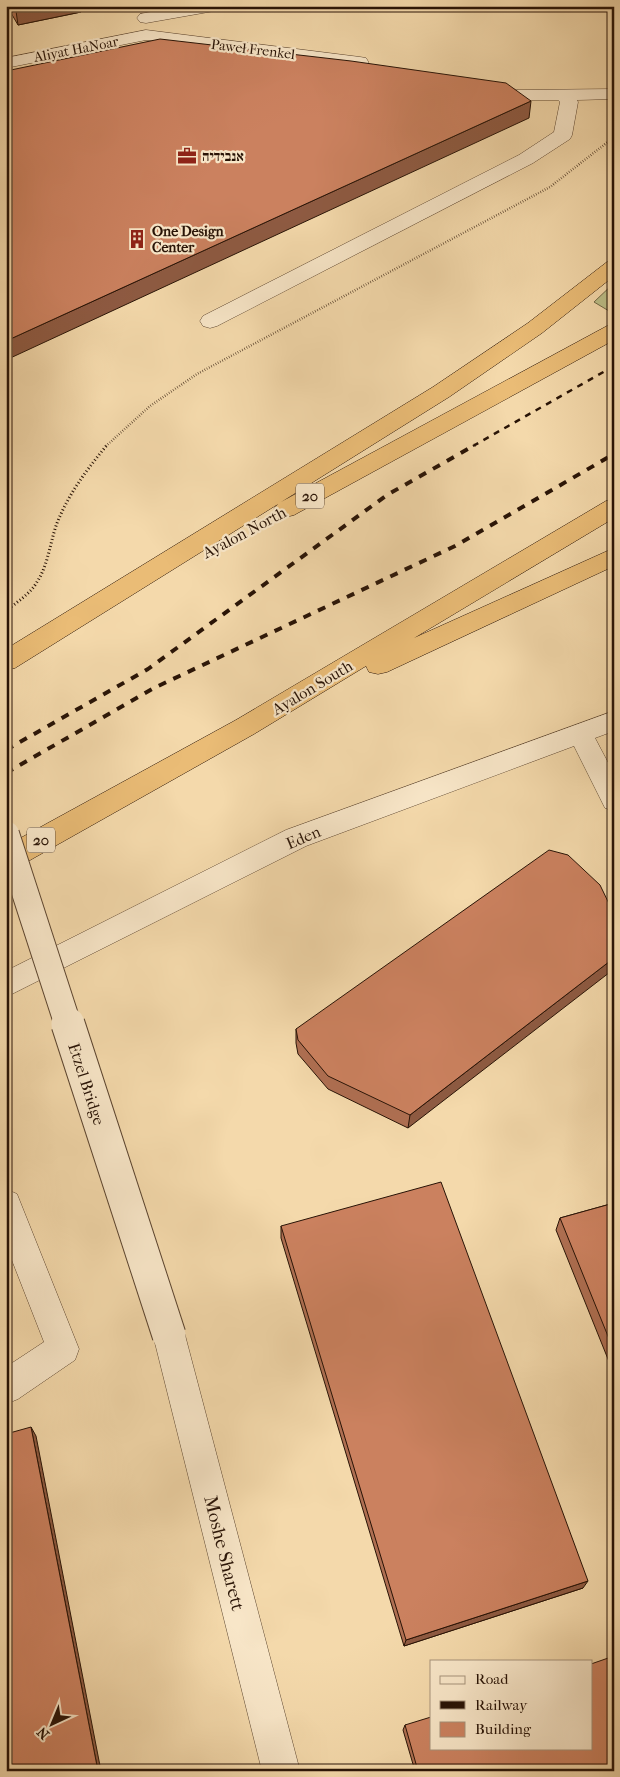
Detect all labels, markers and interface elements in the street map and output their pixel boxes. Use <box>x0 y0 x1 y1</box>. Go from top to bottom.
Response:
street label: Aliyat HaNoar <box>31 33 120 66</box>
street label: Paweł Frenkel <box>210 36 296 63</box>
office icon: אנבידיה <box>176 145 198 167</box>
place label: אנבידיה <box>202 148 244 165</box>
place label: One Design Center <box>152 223 224 256</box>
building icon: One Design Center <box>126 228 148 250</box>
road number: 20 <box>296 484 324 508</box>
street label: Ayalon North <box>198 502 289 563</box>
street label: Ayalon South <box>268 656 356 719</box>
street label: Eden <box>283 821 324 853</box>
road number: 20 <box>27 828 55 852</box>
street label: Etzel Bridge <box>64 1041 109 1128</box>
street label: Moshe Sharett <box>199 1493 249 1613</box>
legend <box>430 1660 592 1750</box>
text: Road <box>475 1670 509 1688</box>
text: Railway <box>475 1696 528 1714</box>
north arrow <box>28 1700 78 1750</box>
text: Building <box>475 1720 532 1738</box>
text: N <box>33 1723 53 1743</box>

